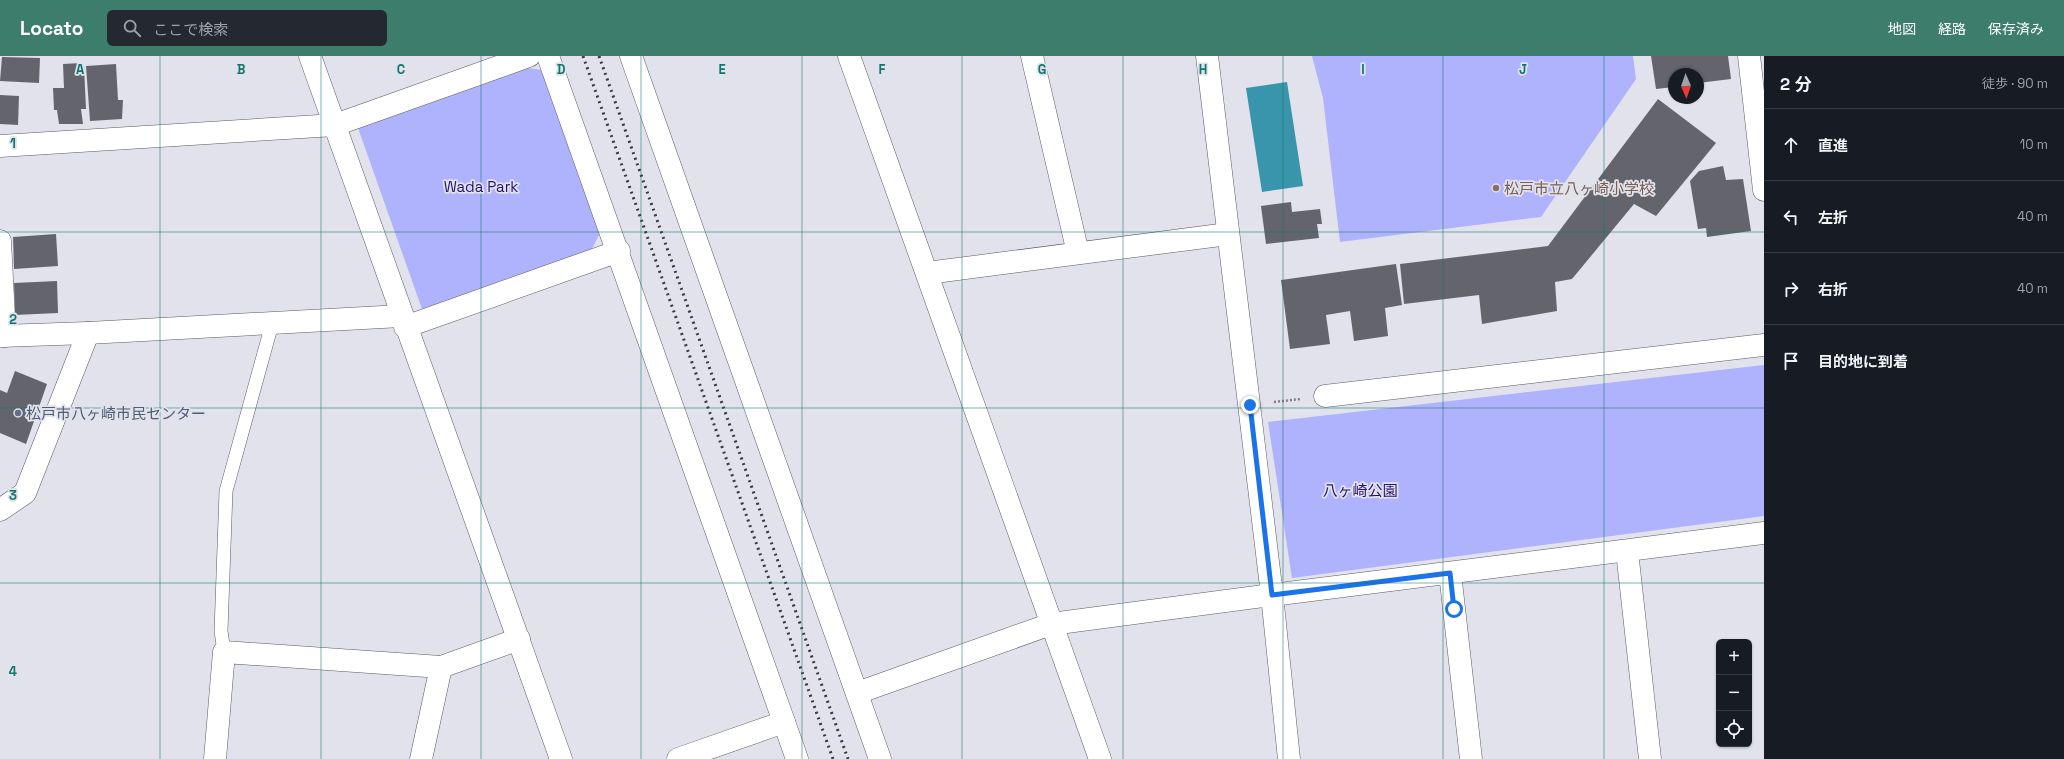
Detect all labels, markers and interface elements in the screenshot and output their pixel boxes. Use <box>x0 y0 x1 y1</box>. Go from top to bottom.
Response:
search box <box>107 10 387 46</box>
text: Locato <box>20 16 83 41</box>
icon: search <box>121 17 143 39</box>
text: ここで検索 <box>153 20 228 39</box>
text: 地図 <box>1888 20 1916 38</box>
text: 経路 <box>1938 20 1966 38</box>
text: 保存済み <box>1988 20 2044 38</box>
text: A <box>76 61 85 78</box>
text: B <box>237 61 246 78</box>
text: C <box>397 61 405 78</box>
text: D <box>557 61 566 78</box>
text: E <box>718 61 726 78</box>
text: F <box>879 61 886 78</box>
text: G <box>1038 61 1046 78</box>
text: H <box>1199 61 1207 78</box>
text: I <box>1361 61 1365 78</box>
text: J <box>1519 61 1527 78</box>
north arrow <box>1668 68 1704 104</box>
text: 2 分 <box>1780 73 1811 95</box>
text: 徒歩 · 90 m <box>1982 75 2048 92</box>
icon: ahead <box>1780 134 1802 156</box>
text: 1 <box>10 135 16 152</box>
text: 直進 <box>1818 136 1848 155</box>
text: 10 m <box>2020 136 2048 153</box>
park label: Wada Park <box>444 177 518 196</box>
place label: 松戸市立八ヶ崎小学校 <box>1504 179 1654 198</box>
marker: 松戸市立八ヶ崎小学校 <box>1491 183 1501 193</box>
icon: left <box>1780 206 1802 228</box>
text: 左折 <box>1818 208 1848 227</box>
text: 40 m <box>2017 208 2048 225</box>
icon: right <box>1780 278 1802 300</box>
text: 右折 <box>1818 280 1848 299</box>
text: 40 m <box>2017 280 2048 297</box>
text: 2 <box>9 311 17 328</box>
icon: arrive <box>1780 350 1802 372</box>
text: 目的地に到着 <box>1818 352 1908 371</box>
route end <box>1241 396 1259 414</box>
place label: 松戸市八ヶ崎市民センター <box>26 404 206 423</box>
marker: 松戸市八ヶ崎市民センター <box>13 408 23 418</box>
park label: 八ヶ崎公園 <box>1322 481 1398 500</box>
text: 3 <box>9 487 17 504</box>
route start <box>1445 600 1463 618</box>
map controls <box>1716 639 1752 747</box>
button: + <box>1716 639 1752 675</box>
text: 4 <box>9 663 17 680</box>
button: − <box>1716 675 1752 711</box>
button: locate <box>1716 711 1752 747</box>

